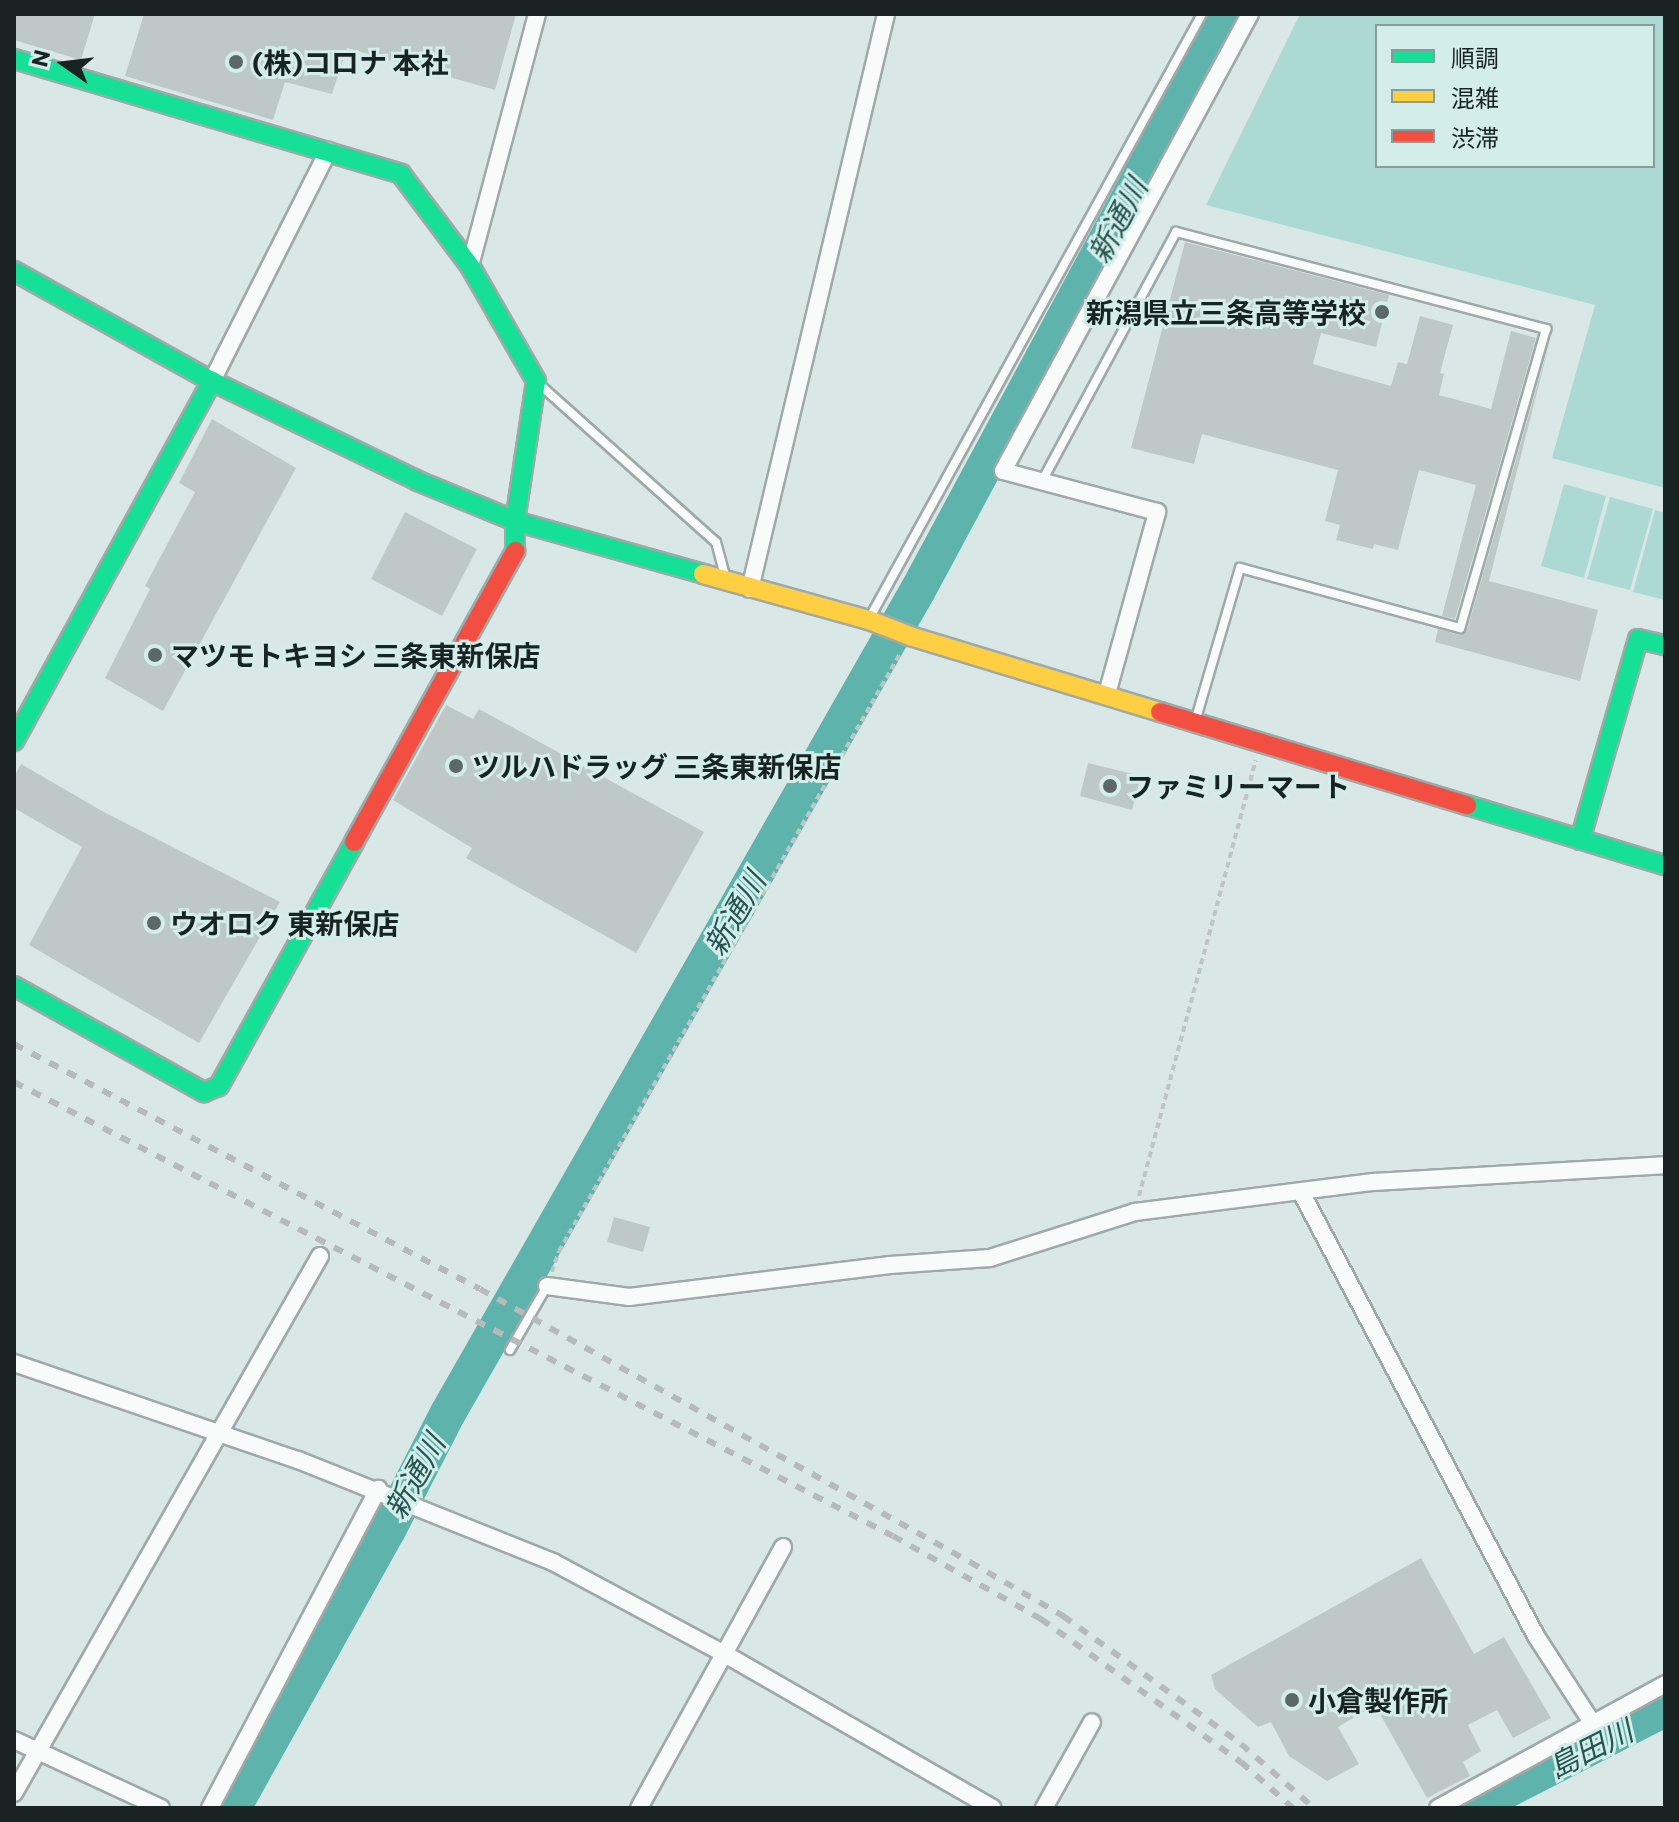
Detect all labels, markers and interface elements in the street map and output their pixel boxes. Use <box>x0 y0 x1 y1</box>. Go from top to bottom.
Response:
north arrow <box>24 24 104 104</box>
legend <box>1375 24 1655 168</box>
text: 順調 <box>1451 43 1499 72</box>
place label: (株)コロナ 本社 <box>252 45 448 79</box>
text: N <box>25 47 55 69</box>
marker: (株)コロナ 本社 <box>227 53 245 71</box>
text: 混雑 <box>1451 83 1499 112</box>
text: 渋滞 <box>1451 123 1499 152</box>
water label: 新通川 <box>1080 172 1154 268</box>
place label: 新潟県立三条高等学校 <box>1086 295 1366 329</box>
marker: 新潟県立三条高等学校 <box>1373 303 1391 321</box>
place label: マツモトキヨシ 三条東新保店 <box>171 638 540 672</box>
marker: マツモトキヨシ 三条東新保店 <box>146 646 164 664</box>
place label: ツルハドラッグ 三条東新保店 <box>472 749 841 783</box>
marker: ツルハドラッグ 三条東新保店 <box>447 757 465 775</box>
place label: ファミリーマート <box>1126 769 1350 803</box>
marker: ファミリーマート <box>1101 777 1119 795</box>
water label: 新通川 <box>696 865 772 961</box>
place label: ウオロク 東新保店 <box>170 906 399 940</box>
marker: ウオロク 東新保店 <box>145 914 163 932</box>
water label: 新通川 <box>376 1428 452 1524</box>
place label: 小倉製作所 <box>1308 1683 1448 1717</box>
marker: 小倉製作所 <box>1283 1691 1301 1709</box>
water label: 島田川 <box>1542 1712 1638 1784</box>

